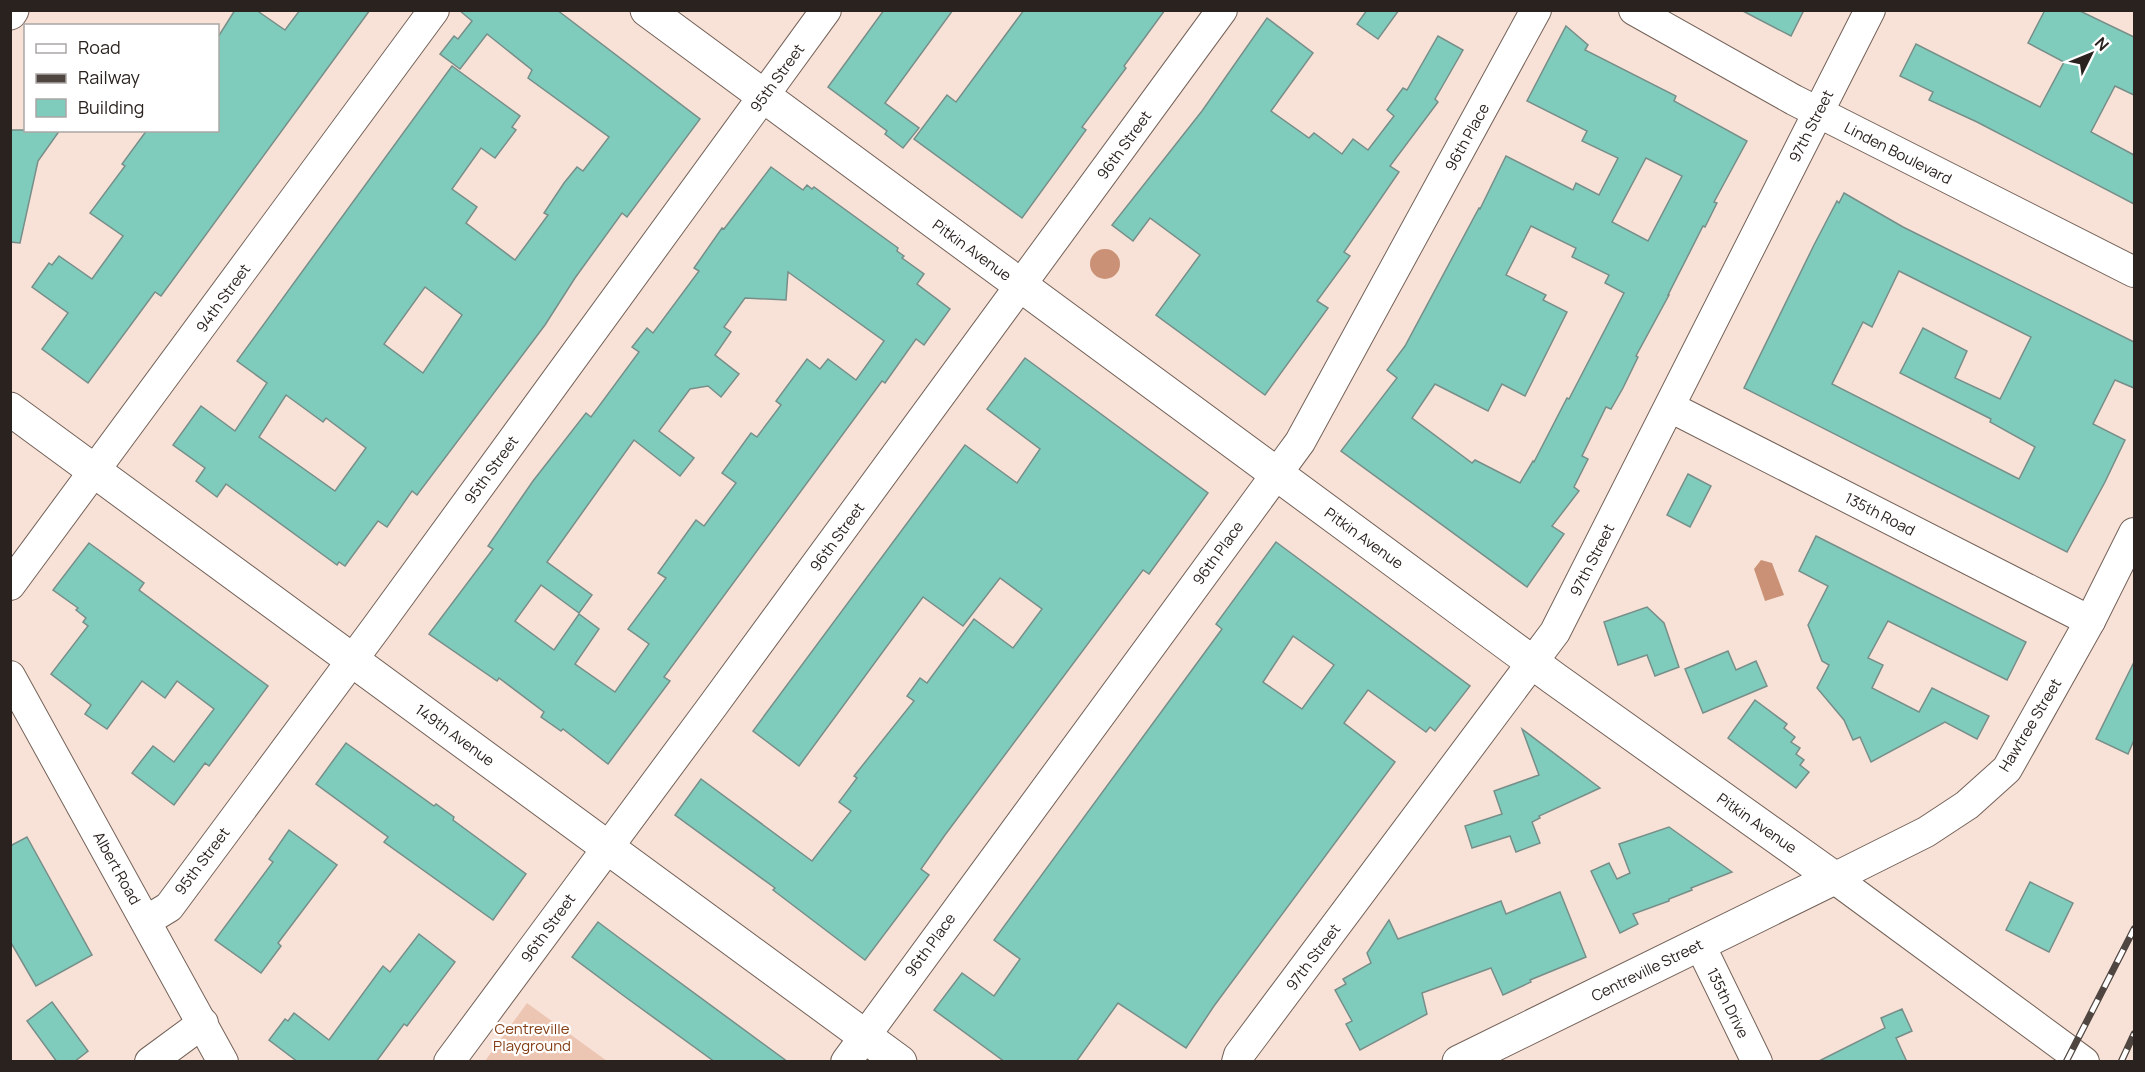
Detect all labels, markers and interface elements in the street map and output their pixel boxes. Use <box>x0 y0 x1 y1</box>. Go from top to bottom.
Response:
legend <box>24 24 219 132</box>
north arrow <box>2061 24 2121 84</box>
text: N <box>2090 32 2114 55</box>
text: Road <box>78 35 121 59</box>
street label: 95th Street <box>745 39 809 117</box>
text: Railway <box>78 65 140 89</box>
street label: 97th Street <box>1784 86 1838 166</box>
text: Building <box>78 95 144 119</box>
street label: 96th Place <box>1440 99 1494 175</box>
street label: 96th Street <box>1092 106 1156 184</box>
street label: Linden Boulevard <box>1841 117 1955 189</box>
street label: Pitkin Avenue <box>928 214 1016 286</box>
street label: 94th Street <box>191 259 255 337</box>
street label: 95th Street <box>459 431 523 509</box>
street label: 135th Road <box>1841 487 1919 541</box>
street label: 96th Street <box>805 498 869 576</box>
street label: Pitkin Avenue <box>1320 502 1408 574</box>
street label: 96th Place <box>1188 517 1248 589</box>
street label: 97th Street <box>1565 520 1619 600</box>
street label: Hawtree Street <box>1994 674 2066 776</box>
street label: 149th Avenue <box>411 699 499 771</box>
street label: Pitkin Avenue <box>1713 788 1801 858</box>
street label: 95th Street <box>170 823 234 899</box>
street label: Albert Road <box>88 828 146 908</box>
street label: 96th Street <box>516 889 580 967</box>
street label: 96th Place <box>900 909 960 981</box>
street label: 97th Street <box>1281 919 1345 995</box>
street label: Centreville Street <box>1588 934 1706 1006</box>
street label: 135th Drive <box>1702 964 1754 1042</box>
park label: Centreville Playground <box>493 1018 571 1056</box>

